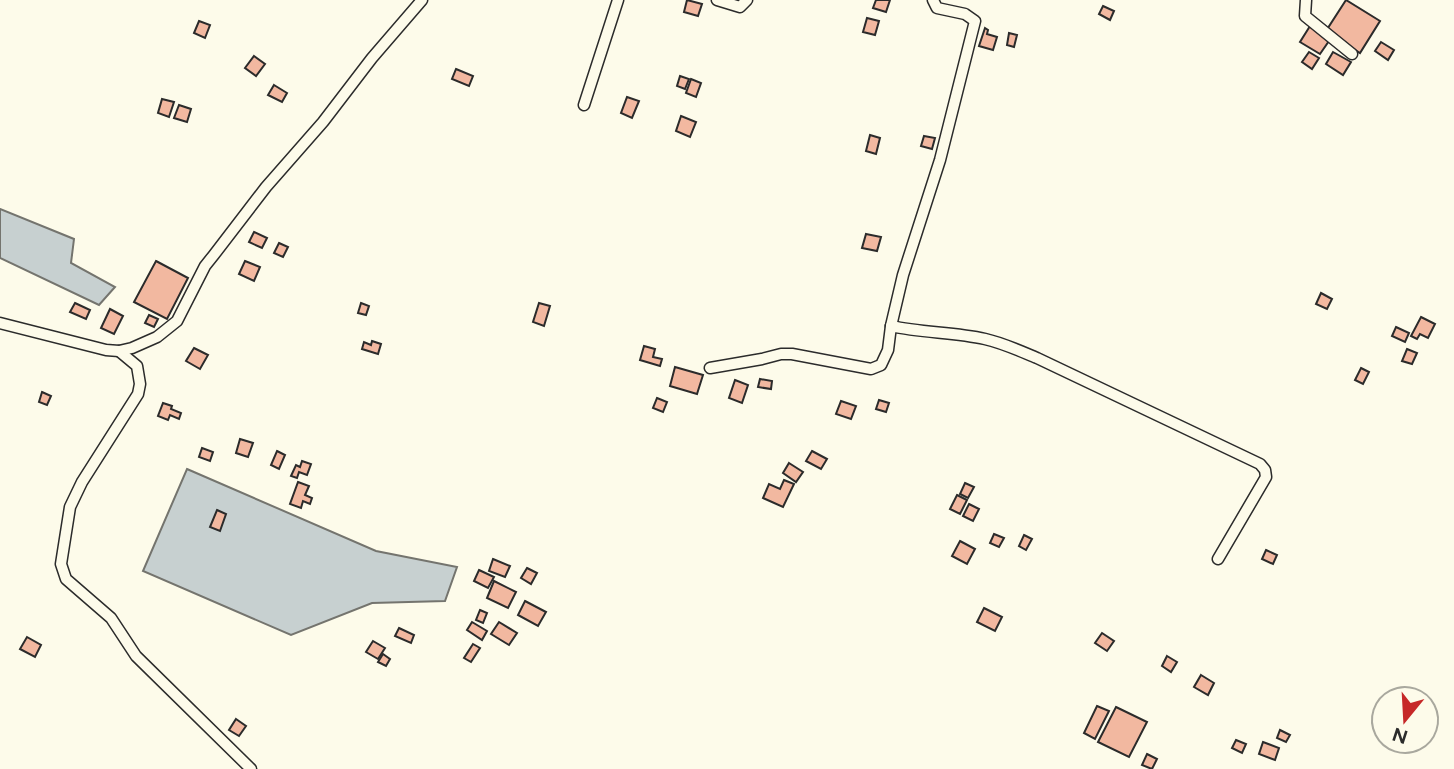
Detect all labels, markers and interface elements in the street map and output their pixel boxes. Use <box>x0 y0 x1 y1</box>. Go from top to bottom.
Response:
north arrow <box>1370 685 1440 755</box>
text: N <box>1389 722 1410 749</box>

